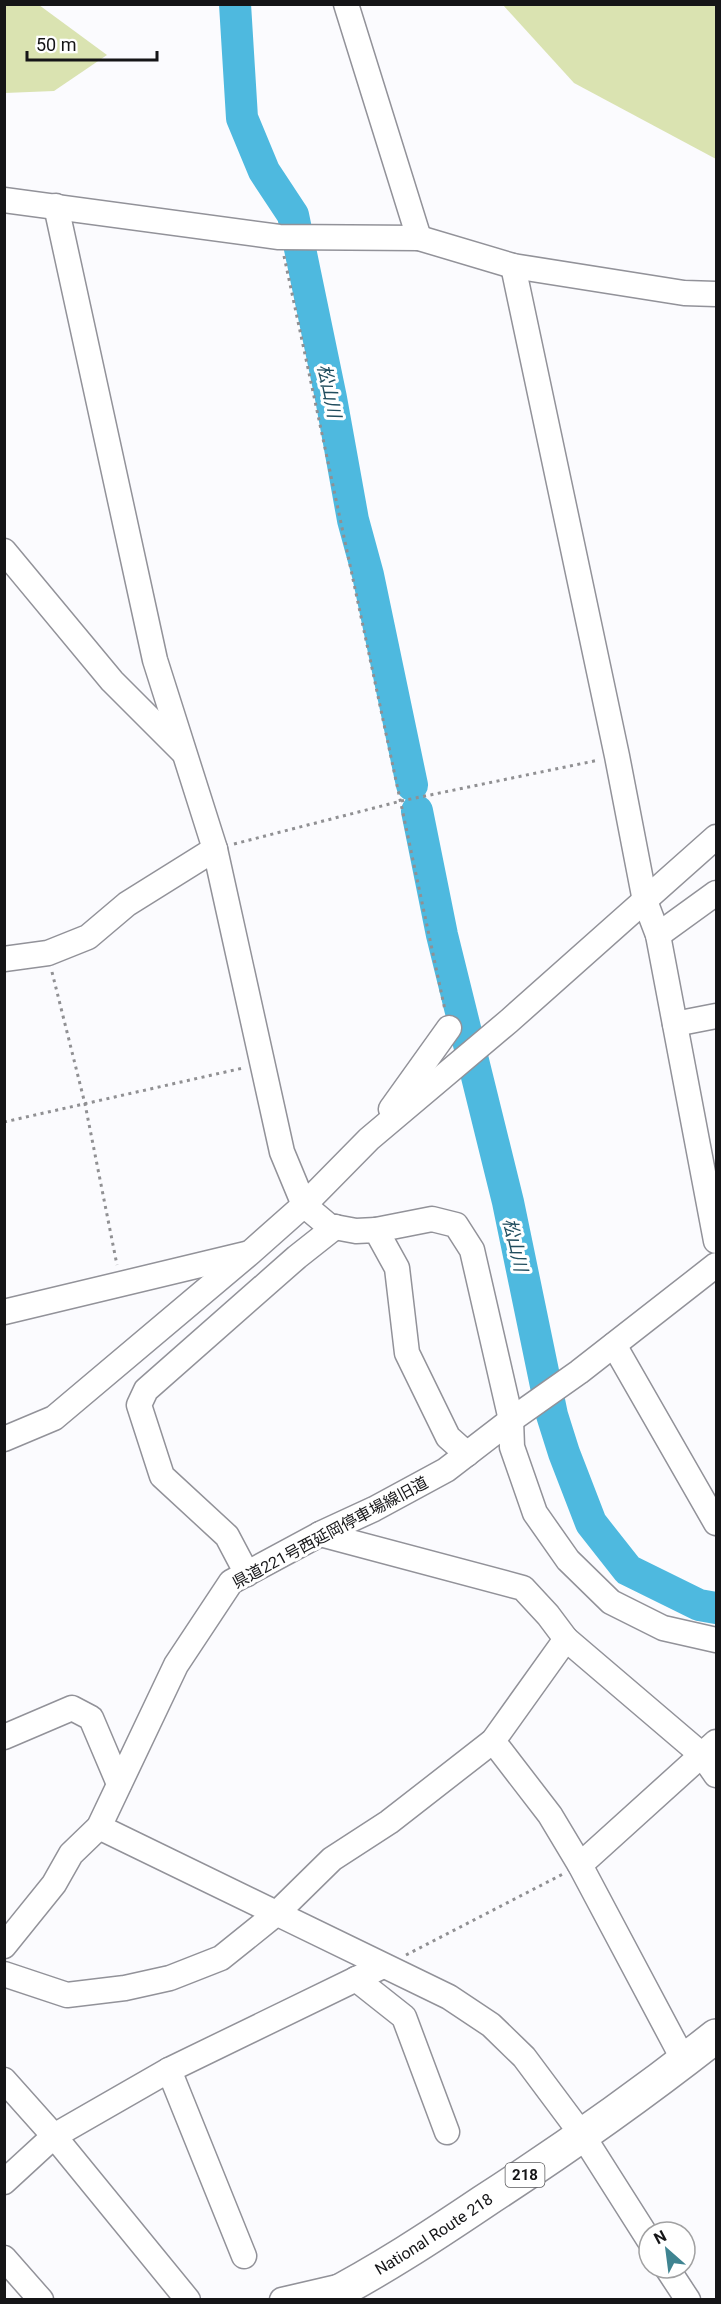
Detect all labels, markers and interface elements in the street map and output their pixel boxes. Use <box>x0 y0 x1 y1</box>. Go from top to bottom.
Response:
scale bar <box>27 24 158 62</box>
text: 50 m <box>36 34 76 55</box>
water label: 松山川 <box>314 362 346 421</box>
water label: 松山川 <box>499 1216 532 1276</box>
street label: 県道221号西延岡停車場線旧道 <box>229 1473 431 1592</box>
road number: 218 <box>506 2163 544 2187</box>
street label: National Route 218 <box>372 2189 496 2279</box>
north arrow <box>637 2220 697 2280</box>
text: N <box>651 2226 670 2248</box>

